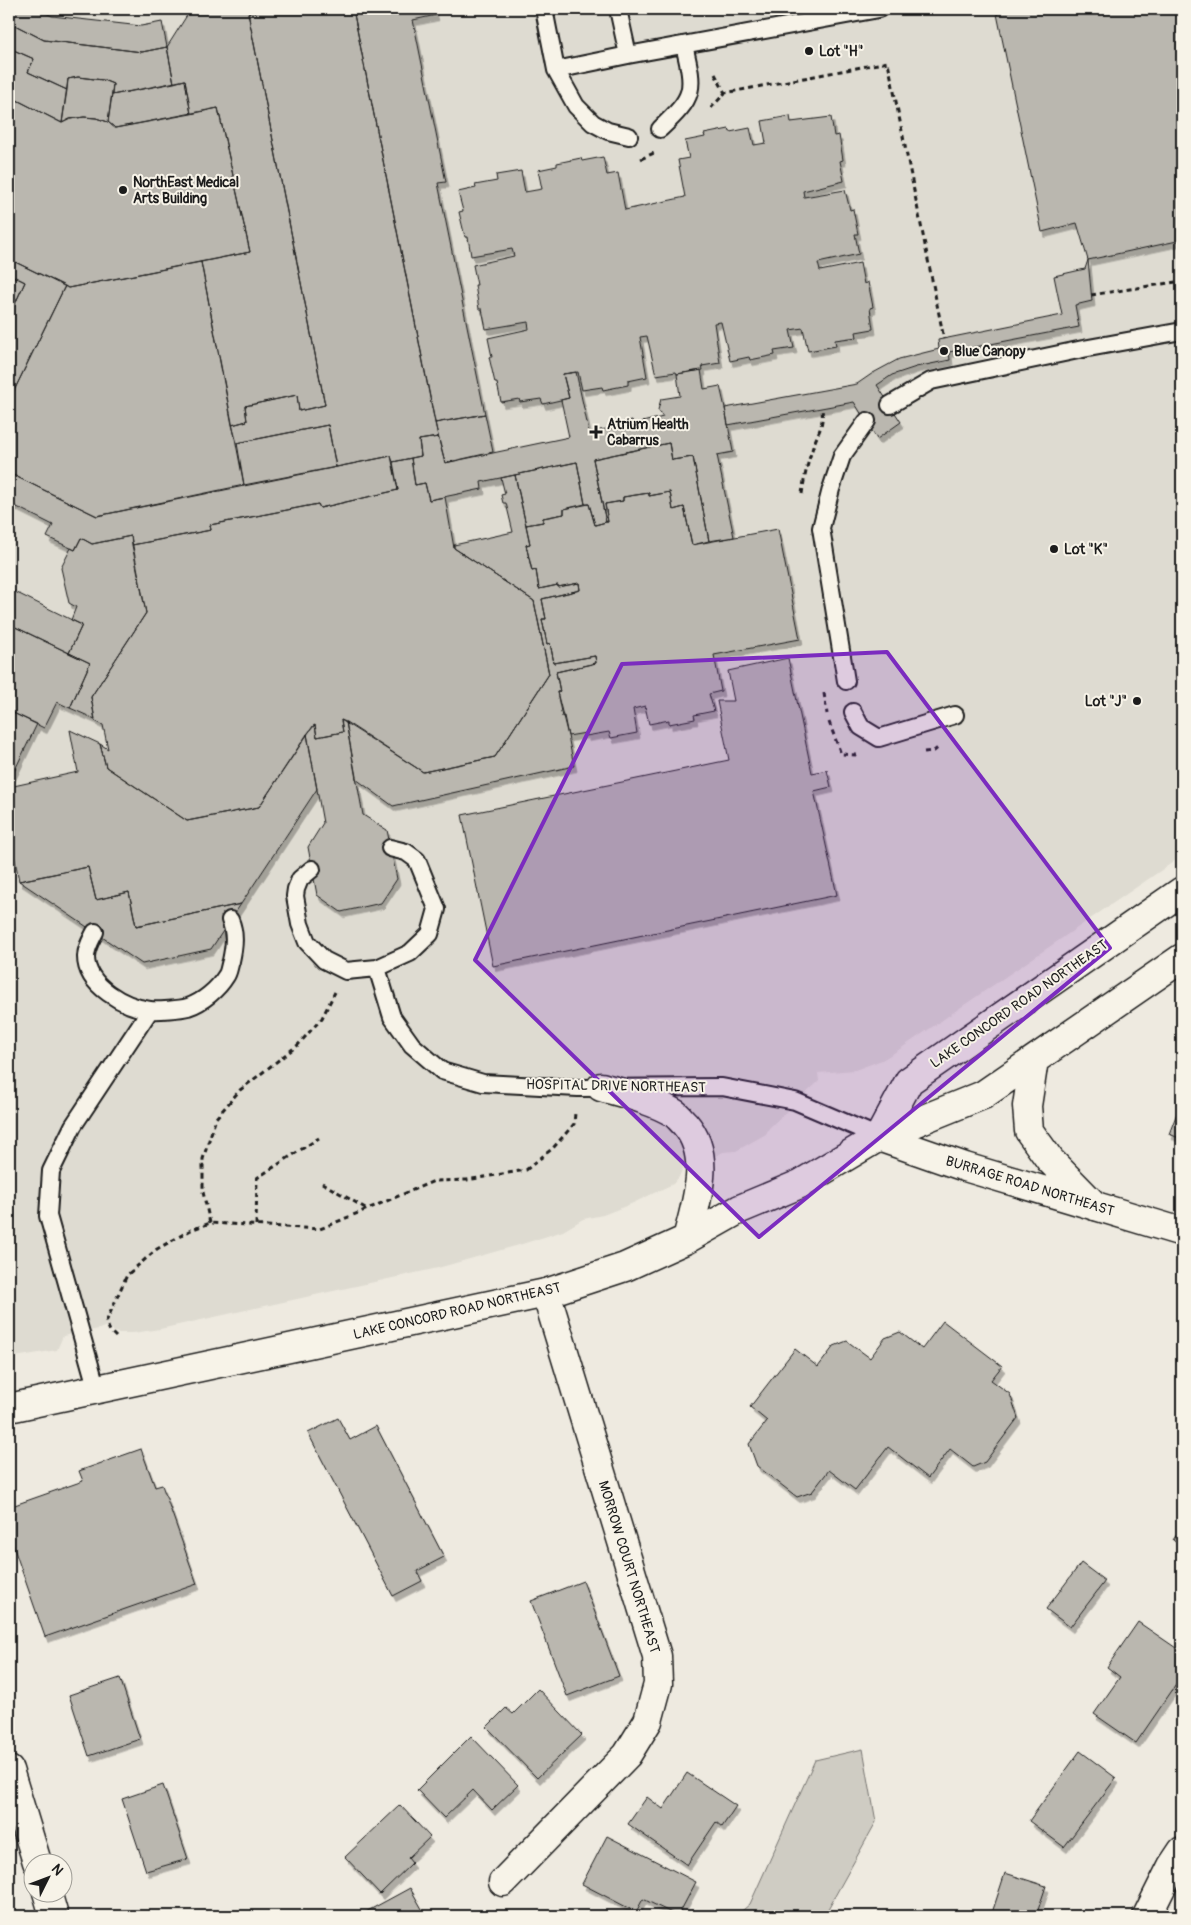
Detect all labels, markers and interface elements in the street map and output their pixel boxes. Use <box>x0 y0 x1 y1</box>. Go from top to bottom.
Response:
place label: Lot "H" <box>819 43 863 60</box>
marker: Lot "H" <box>803 45 815 57</box>
place label: NorthEast Medical Arts Building <box>133 174 239 207</box>
marker: NorthEast Medical Arts Building <box>117 184 129 196</box>
place label: Blue Canopy <box>954 343 1025 360</box>
marker: Blue Canopy <box>938 345 950 357</box>
place label: Atrium Health Cabarrus <box>607 416 689 449</box>
marker: Atrium Health Cabarrus <box>589 425 603 439</box>
place label: Lot "K" <box>1064 541 1108 558</box>
marker: Lot "K" <box>1048 543 1060 555</box>
place label: Lot "J" <box>1085 693 1127 710</box>
marker: Lot "J" <box>1131 695 1143 707</box>
street label: LAKE CONCORD ROAD NORTHEAST <box>927 936 1111 1072</box>
street label: HOSPITAL DRIVE NORTHEAST <box>526 1076 706 1096</box>
street label: BURRAGE ROAD NORTHEAST <box>944 1152 1117 1220</box>
street label: LAKE CONCORD ROAD NORTHEAST <box>352 1279 563 1343</box>
street label: MORROW COURT NORTHEAST <box>595 1479 663 1656</box>
north arrow <box>22 1852 72 1902</box>
text: N <box>48 1860 67 1879</box>

